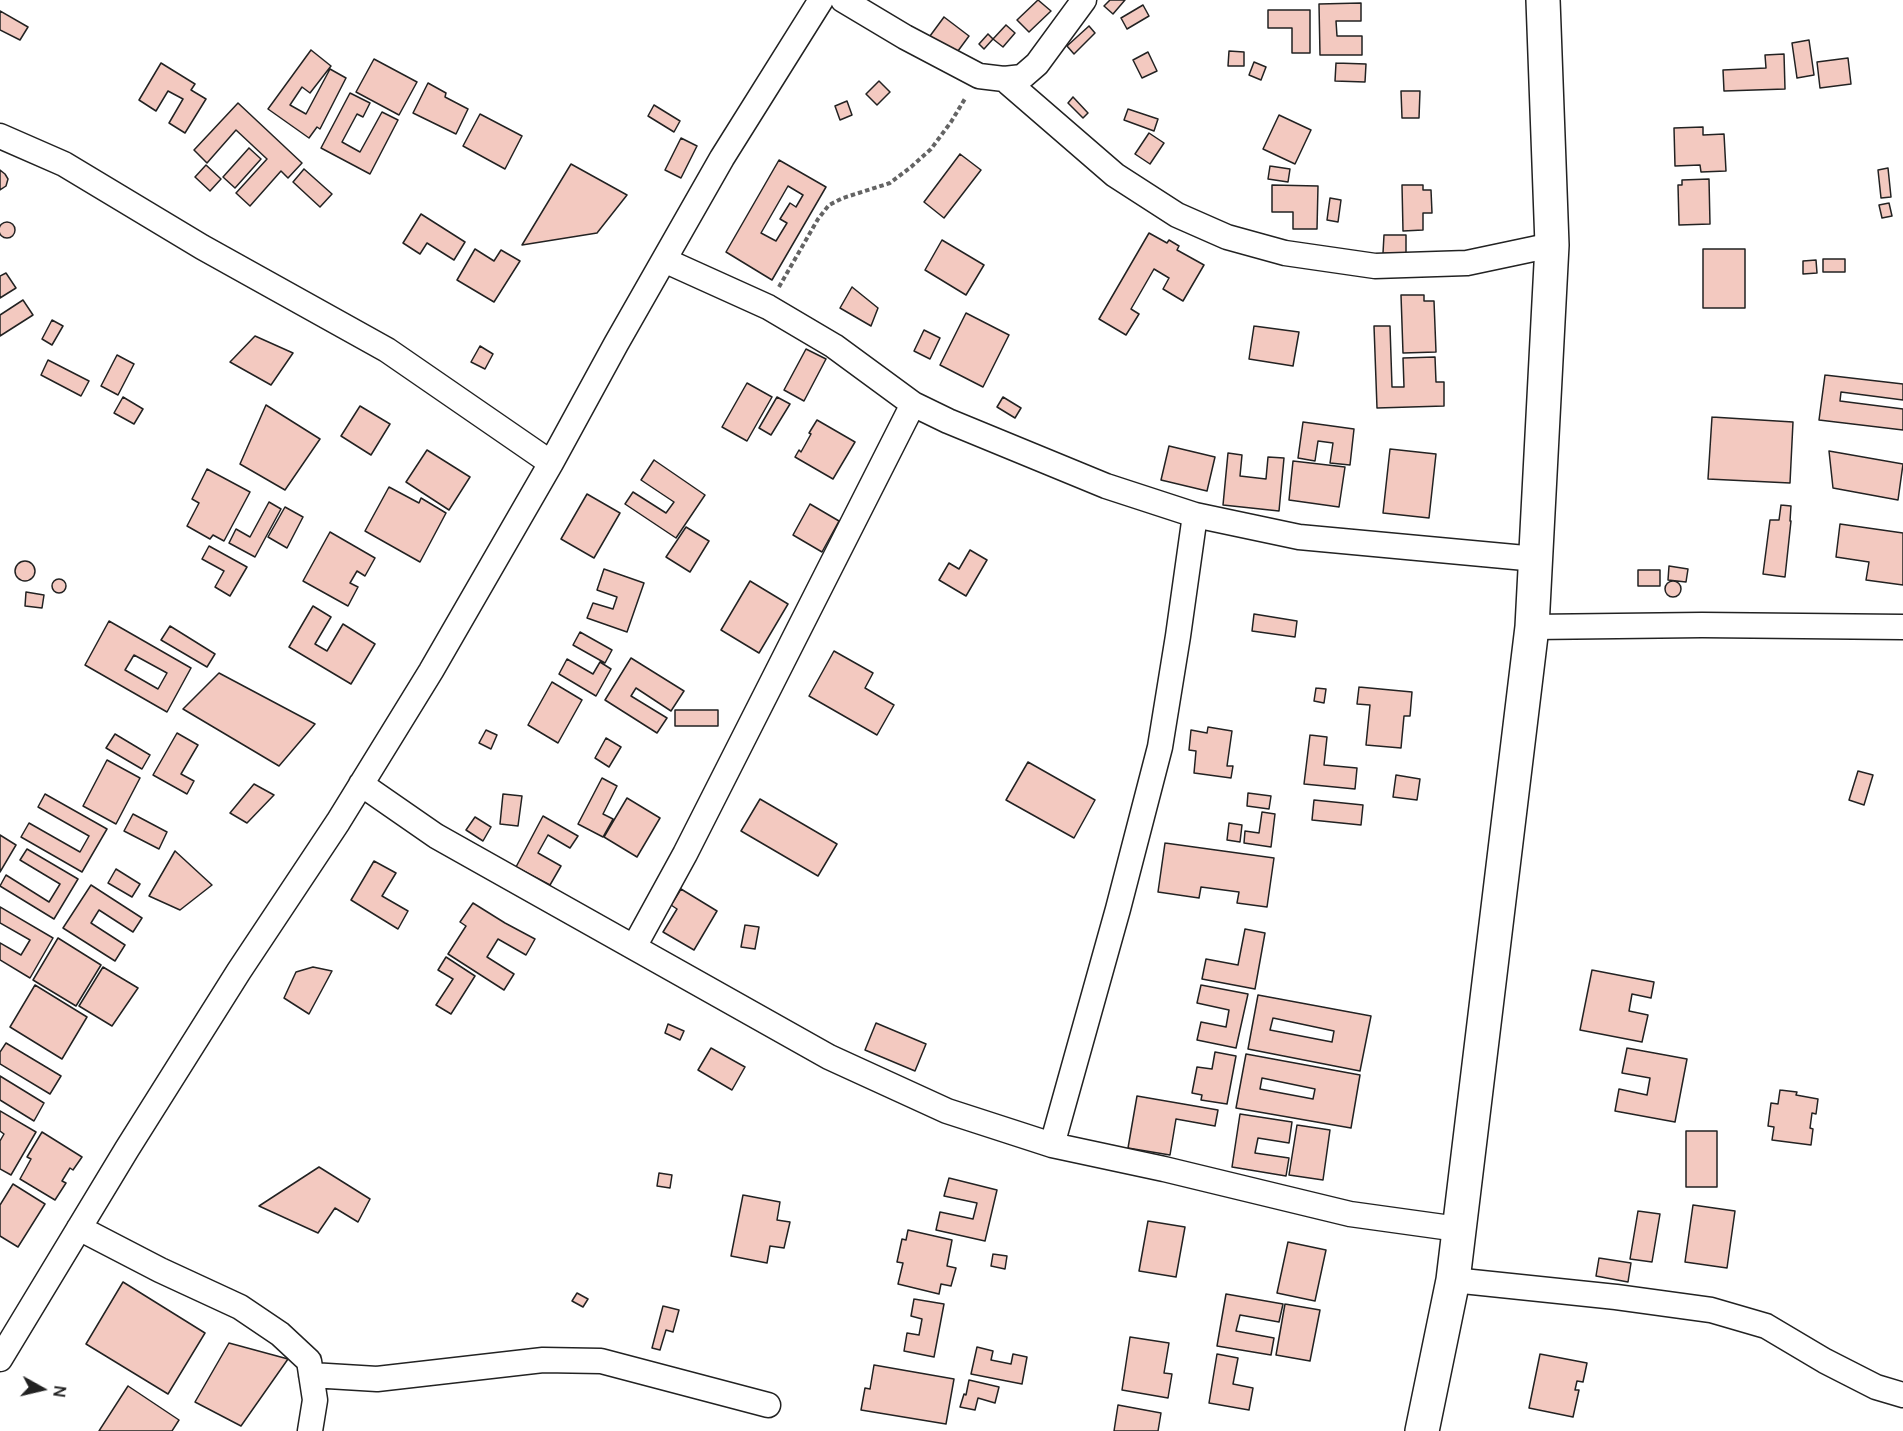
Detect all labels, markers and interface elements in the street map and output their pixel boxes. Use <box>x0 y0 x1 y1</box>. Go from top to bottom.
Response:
north arrow <box>12 1359 72 1419</box>
text: N <box>48 1384 72 1399</box>

